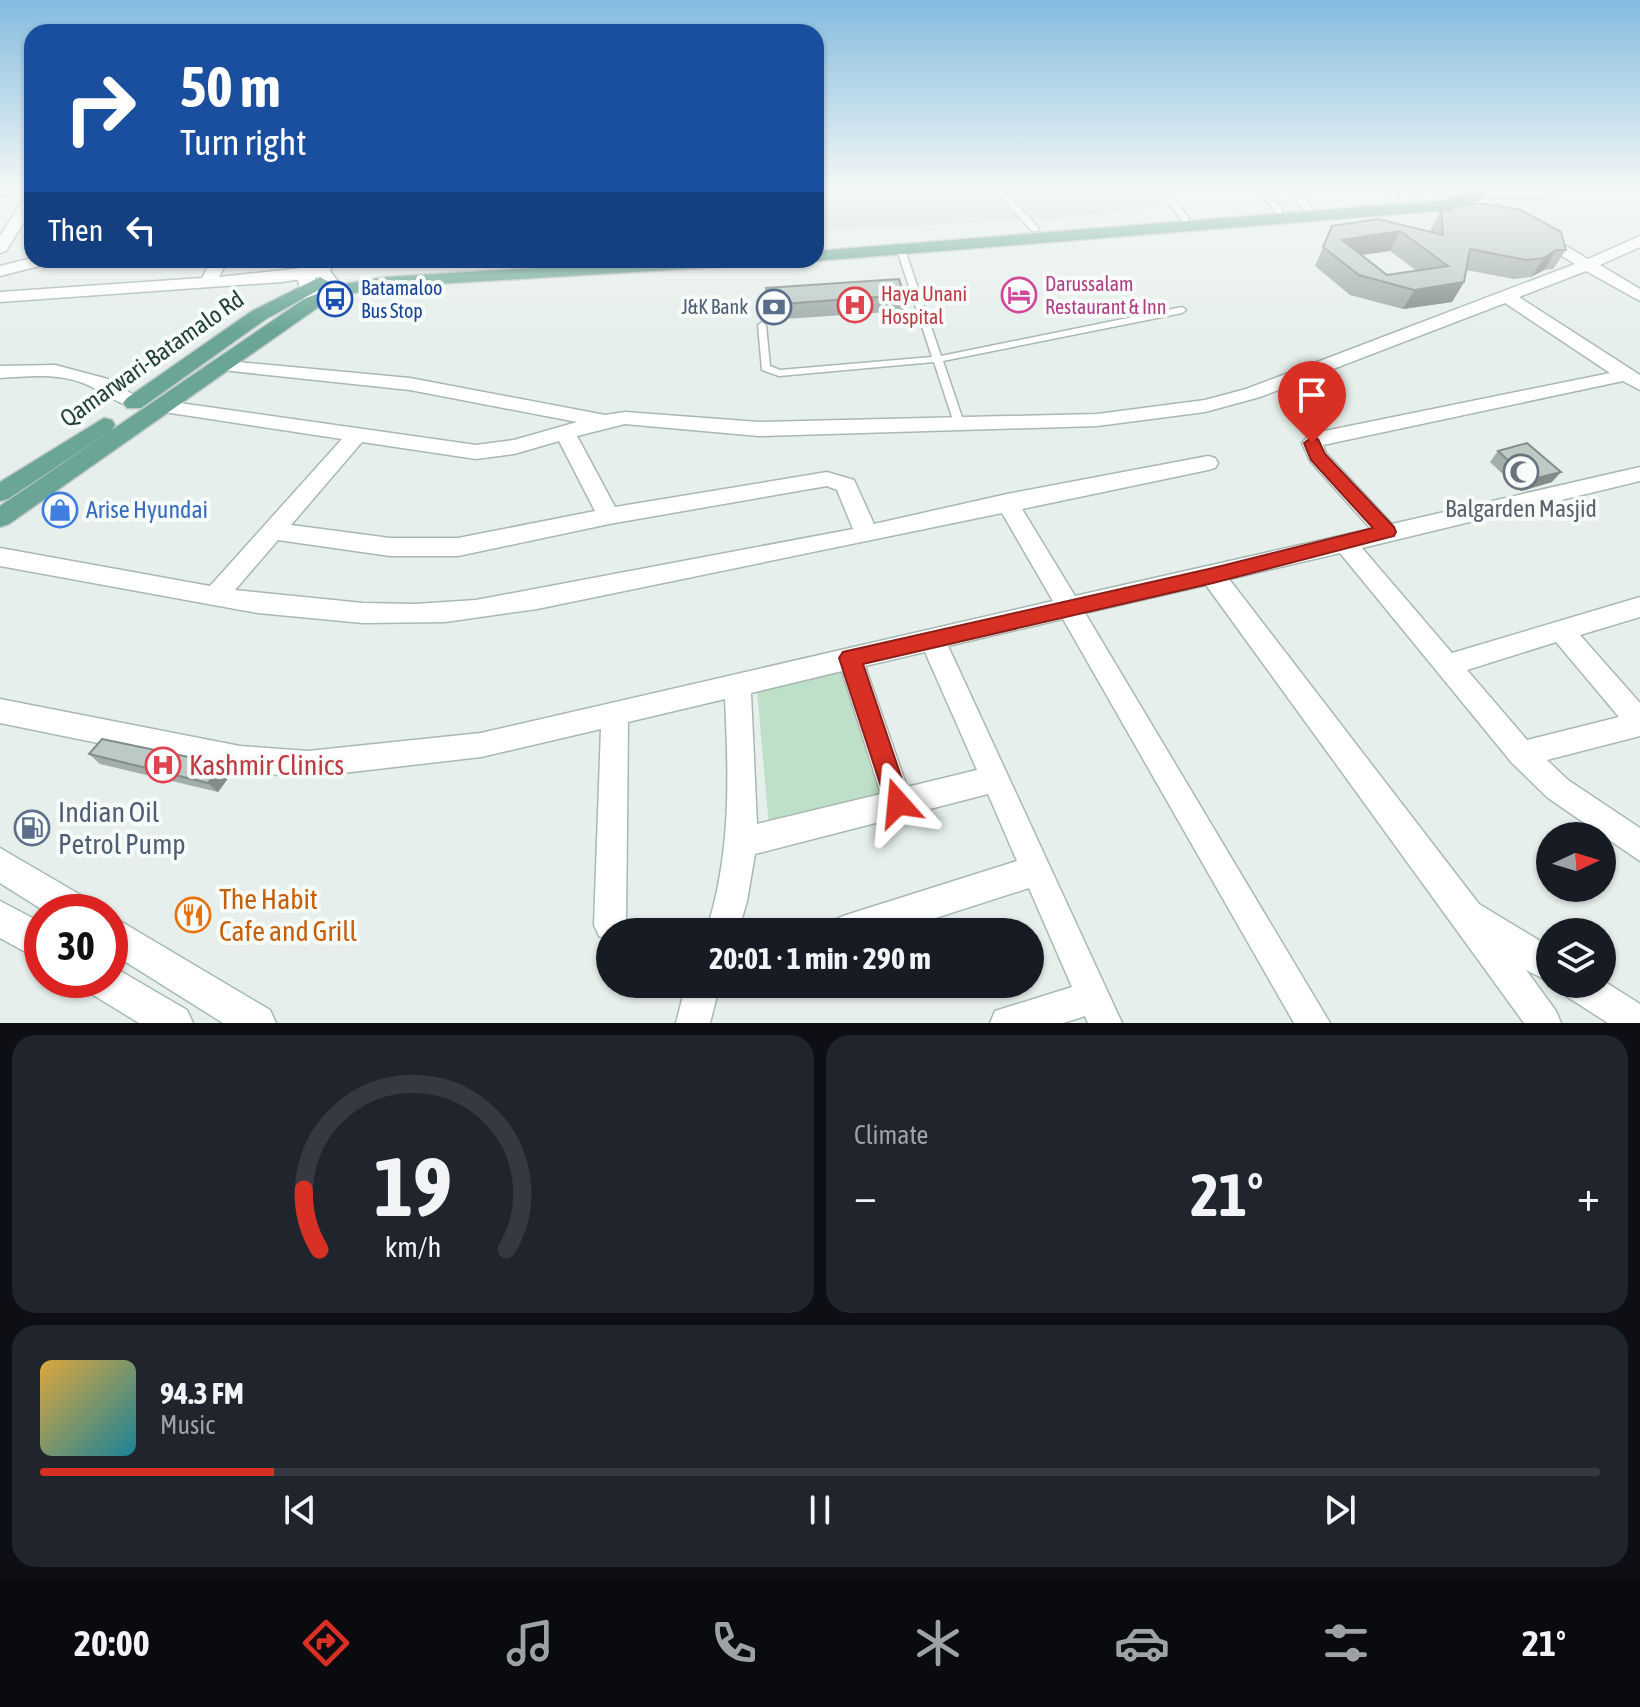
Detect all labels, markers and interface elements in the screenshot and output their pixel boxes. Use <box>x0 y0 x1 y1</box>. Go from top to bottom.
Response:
text: 50 m <box>180 55 281 119</box>
icon: right <box>48 56 152 160</box>
text: Turn right <box>180 121 307 163</box>
icon: left <box>119 208 163 252</box>
text: Then <box>48 213 103 247</box>
place label: Darussalam Restaurant & Inn <box>1045 272 1167 318</box>
place label: Batamaloo Bus Stop <box>361 276 442 322</box>
hotel icon: Darussalam Restaurant & Inn <box>1000 276 1038 314</box>
bus stop icon: Batamaloo Bus Stop <box>316 280 354 318</box>
place label: Haya Unani Hospital <box>881 282 967 328</box>
street label: Qamarwari-Batamalo Rd <box>55 285 249 432</box>
hospital icon: Haya Unani Hospital <box>836 286 874 324</box>
bank icon: J&K Bank <box>755 288 793 326</box>
place label: J&K Bank <box>681 295 748 318</box>
pin <box>1278 361 1346 443</box>
icon: arrive <box>1290 373 1334 417</box>
mosque icon: Balgarden Masjid <box>1502 453 1540 491</box>
shop icon: Arise Hyundai <box>41 491 79 529</box>
place label: Balgarden Masjid <box>1445 495 1597 522</box>
place label: Arise Hyundai <box>86 496 208 523</box>
hospital icon: Kashmir Clinics <box>144 746 182 784</box>
place label: Kashmir Clinics <box>189 749 344 781</box>
position arrow <box>856 761 940 845</box>
place label: Indian Oil Petrol Pump <box>58 796 186 860</box>
fuel station icon: Indian Oil Petrol Pump <box>13 809 51 847</box>
north arrow <box>1536 822 1616 902</box>
map controls <box>1536 822 1616 998</box>
place label: The Habit Cafe and Grill <box>219 883 358 947</box>
speed limit sign: 30 <box>24 894 128 998</box>
restaurant icon: The Habit Cafe and Grill <box>174 896 212 934</box>
button: layers <box>1536 918 1616 998</box>
text: 20:01 · 1 min · 290 m <box>709 941 931 975</box>
text: Climate <box>854 1120 928 1150</box>
text: 19 <box>374 1138 452 1234</box>
text: 21° <box>1191 1160 1263 1229</box>
text: − <box>854 1170 877 1220</box>
text: + <box>1577 1170 1600 1220</box>
text: km/h <box>385 1230 441 1263</box>
text: 94.3 FM <box>160 1376 244 1410</box>
text: Music <box>160 1410 215 1440</box>
icon: previous <box>278 1488 322 1532</box>
icon: pause <box>798 1488 842 1532</box>
icon: next <box>1318 1488 1362 1532</box>
icon: directions <box>298 1615 354 1671</box>
icon: music <box>502 1615 558 1671</box>
icon: phone <box>706 1615 762 1671</box>
icon: climate <box>910 1615 966 1671</box>
icon: car <box>1114 1615 1170 1671</box>
icon: filters <box>1318 1615 1374 1671</box>
text: 20:00 <box>74 1622 150 1664</box>
text: 21° <box>1522 1622 1566 1664</box>

